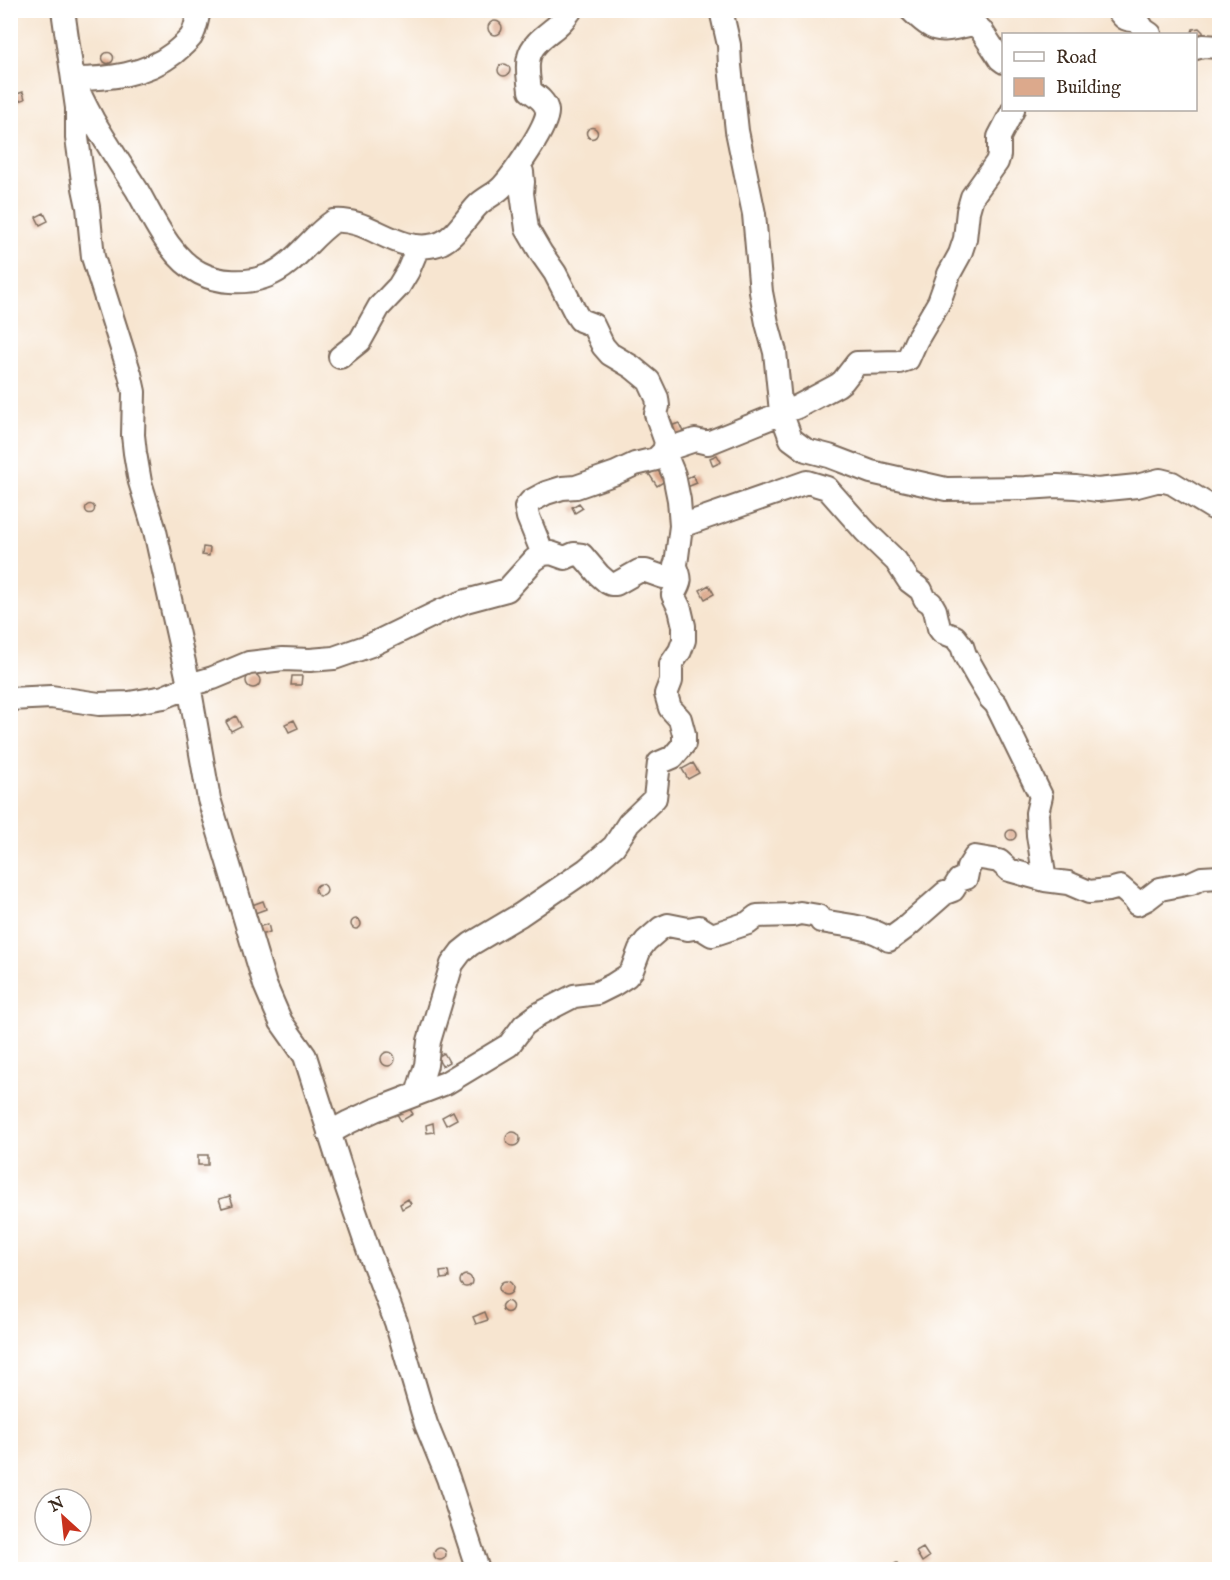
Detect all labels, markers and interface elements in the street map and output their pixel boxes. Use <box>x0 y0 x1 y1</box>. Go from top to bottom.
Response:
legend <box>1002 33 1197 111</box>
text: Road <box>1056 47 1097 70</box>
text: Building <box>1056 77 1121 100</box>
north arrow <box>33 1487 93 1547</box>
text: N <box>45 1493 68 1518</box>

